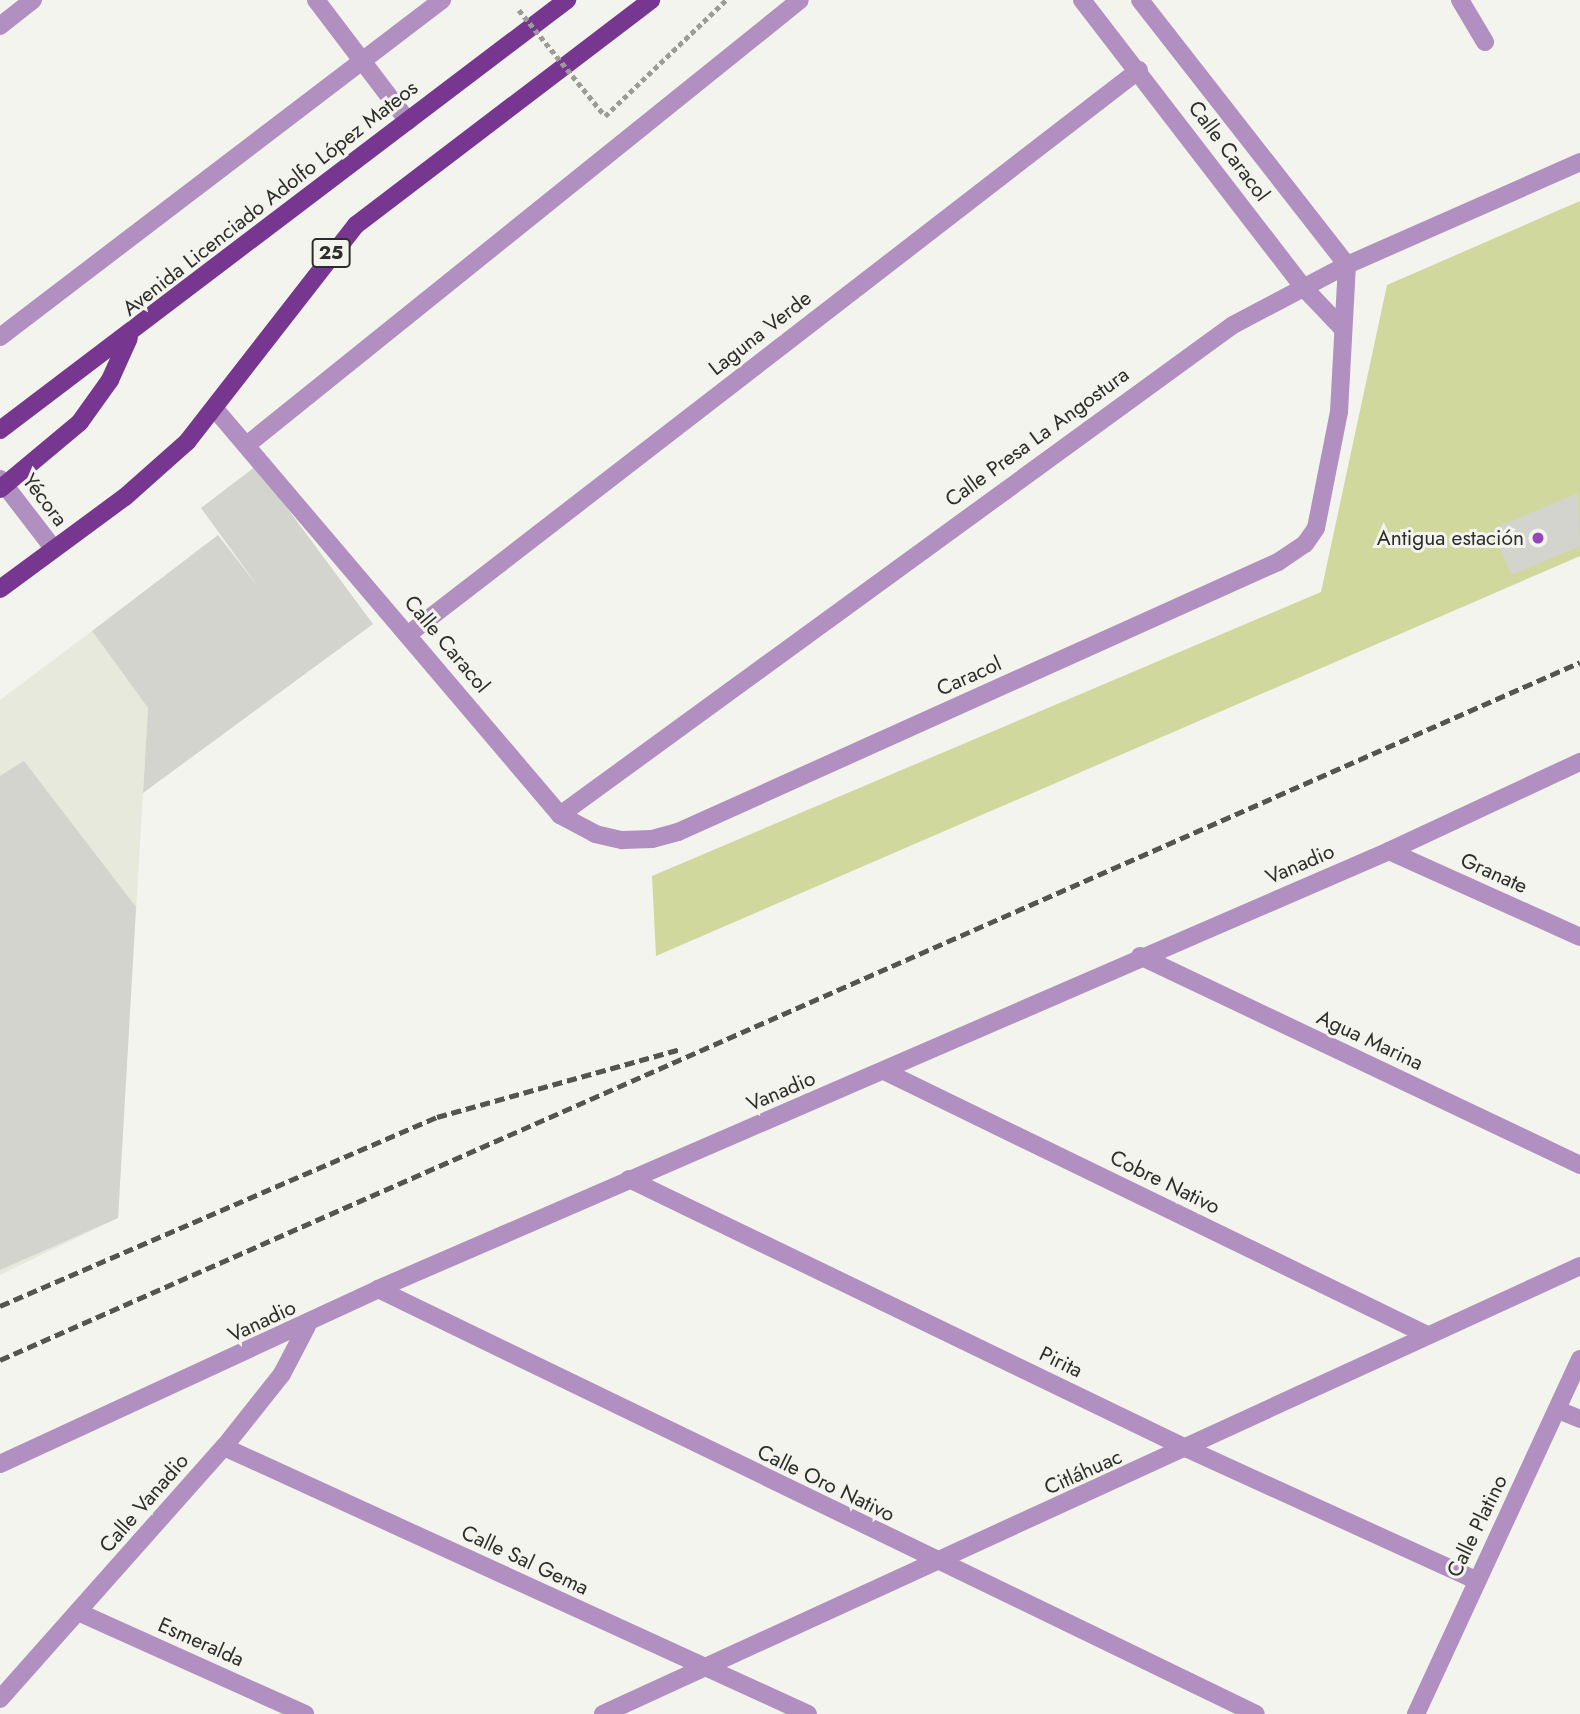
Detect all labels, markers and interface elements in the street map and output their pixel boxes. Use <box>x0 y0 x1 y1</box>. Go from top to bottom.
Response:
street label: Avenida Licenciado Adolfo López Mateos <box>117 75 423 321</box>
street label: Calle Caracol <box>1183 96 1275 206</box>
road number: 25 <box>310 238 352 268</box>
street label: Laguna Verde <box>704 285 816 381</box>
street label: Calle Presa La Angostura <box>940 362 1134 512</box>
street label: Yécora <box>17 469 73 531</box>
place label: Antigua estación <box>1377 525 1524 551</box>
marker: Antigua estación <box>1530 530 1546 546</box>
street label: Calle Caracol <box>399 590 495 698</box>
street label: Caracol <box>933 651 1005 701</box>
street label: Vanadio <box>1262 838 1338 890</box>
street label: Granate <box>1457 847 1531 899</box>
street label: Agua Marina <box>1313 1004 1427 1076</box>
street label: Vanadio <box>743 1065 819 1117</box>
street label: Cobre Nativo <box>1106 1145 1224 1219</box>
street label: Vanadio <box>224 1294 300 1348</box>
street label: Pirita <box>1035 1341 1087 1383</box>
street label: Calle Oro Nativo <box>753 1439 899 1527</box>
street label: Citláhuac <box>1040 1444 1126 1500</box>
street label: Calle Vanadio <box>94 1448 194 1558</box>
street label: Calle Platino <box>1441 1471 1513 1581</box>
street label: Calle Sal Gema <box>457 1520 593 1600</box>
street label: Esmeralda <box>154 1612 248 1672</box>

